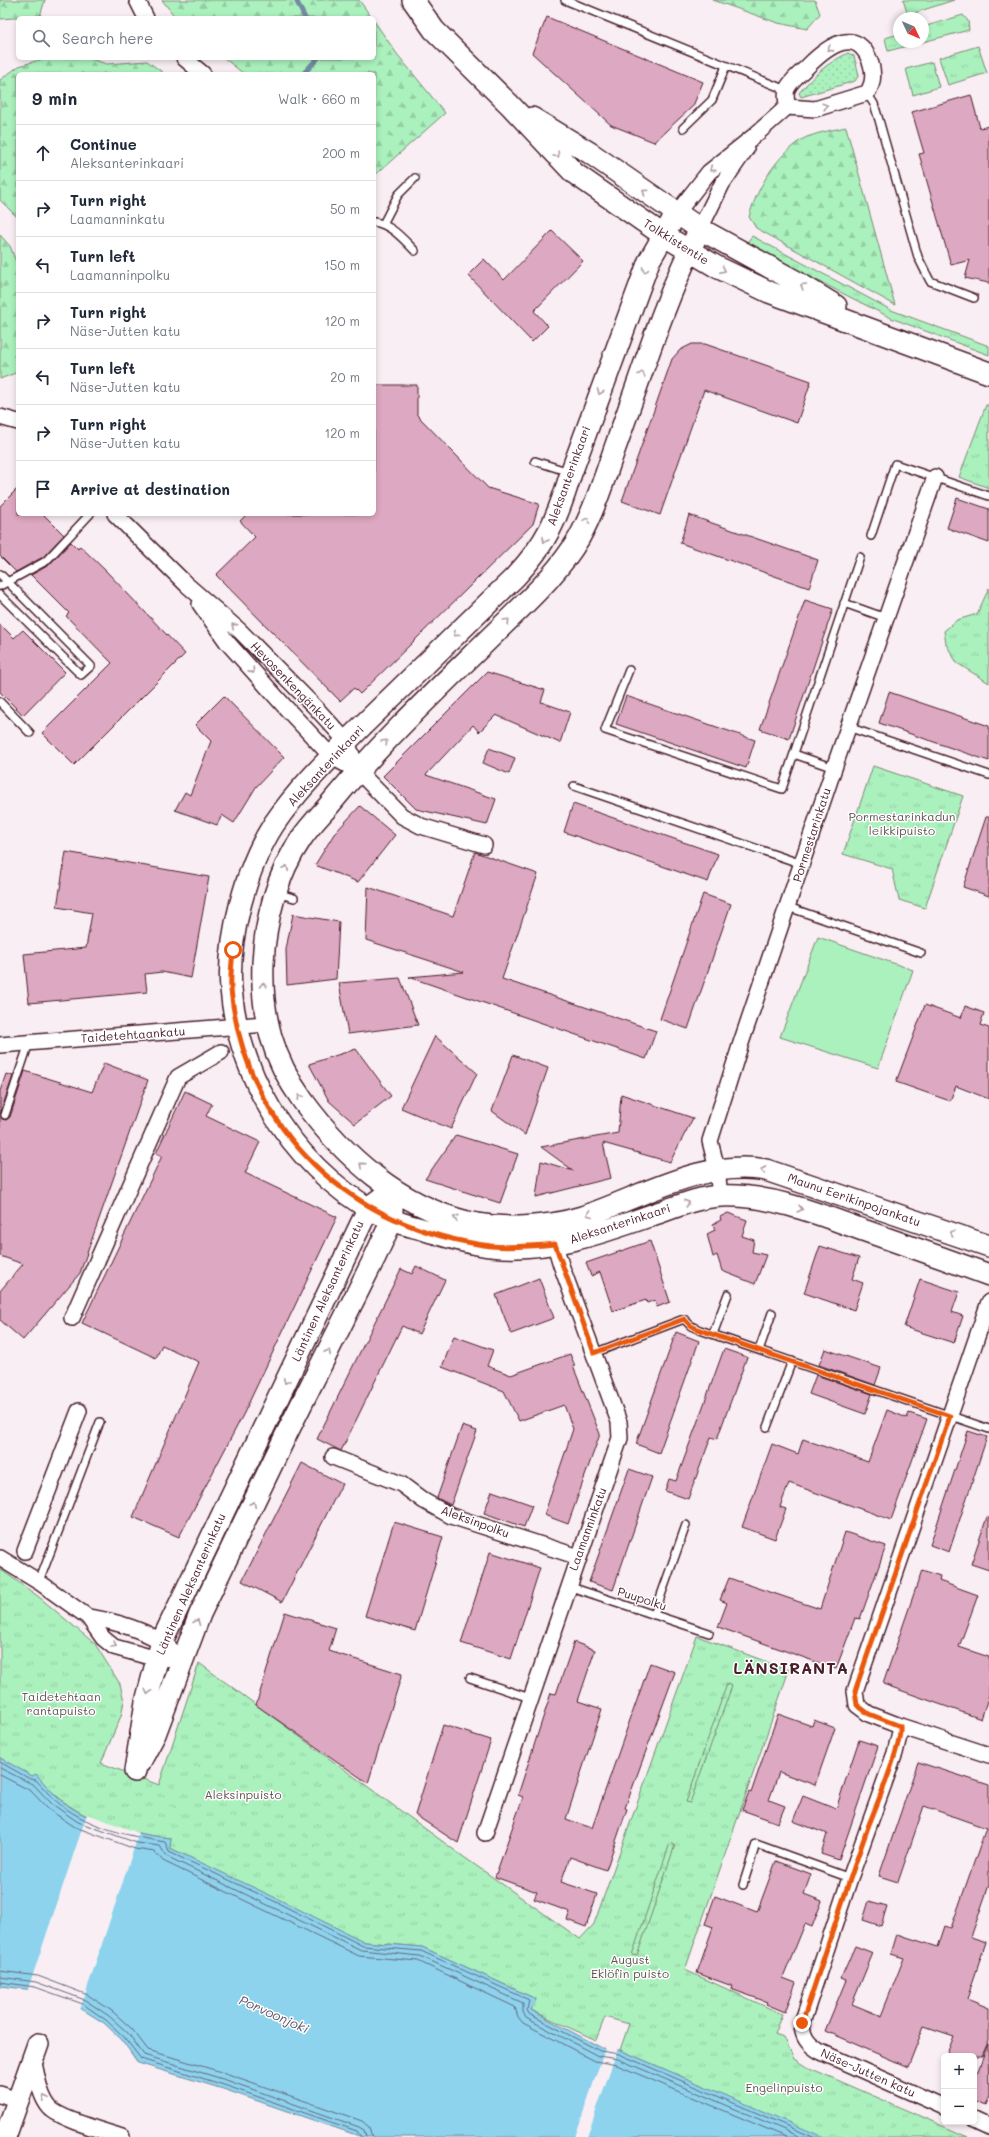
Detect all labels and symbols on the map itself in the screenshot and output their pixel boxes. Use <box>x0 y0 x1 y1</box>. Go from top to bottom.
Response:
north arrow <box>893 12 929 48</box>
one-way arrow <box>827 44 834 51</box>
one-way arrow <box>822 102 829 111</box>
one-way arrow <box>552 150 560 158</box>
one-way arrow <box>710 165 717 172</box>
one-way arrow <box>642 190 649 197</box>
street label: Tolkkistentie <box>641 215 712 268</box>
one-way arrow <box>718 265 726 273</box>
one-way arrow <box>642 267 650 274</box>
one-way arrow <box>800 283 807 290</box>
one-way arrow <box>637 370 645 377</box>
one-way arrow <box>596 389 605 396</box>
street label: Aleksanterinkaari <box>543 424 594 528</box>
one-way arrow <box>582 517 590 524</box>
one-way arrow <box>542 536 549 543</box>
one-way arrow <box>502 618 510 626</box>
one-way arrow <box>231 623 239 630</box>
one-way arrow <box>453 630 461 637</box>
street label: Hevosenkengänkatu <box>247 638 340 733</box>
one-way arrow <box>248 667 255 674</box>
street label: Aleksanterinkaari <box>284 721 367 809</box>
one-way arrow <box>380 739 388 747</box>
street label: Pormestarinkatu <box>788 786 834 884</box>
park label: Pormestarinkadun leikkipuisto <box>848 808 956 838</box>
one-way arrow <box>281 865 289 872</box>
route start <box>224 941 242 959</box>
one-way arrow <box>259 982 267 988</box>
street label: Taidetehtaankatu <box>80 1022 186 1046</box>
one-way arrow <box>298 1094 305 1101</box>
one-way arrow <box>359 1163 367 1170</box>
one-way arrow <box>759 1166 766 1175</box>
street label: Maunu Eerikinpojankatu <box>786 1169 923 1229</box>
street label: Aleksanterinkaari <box>567 1199 672 1247</box>
one-way arrow <box>683 1199 690 1208</box>
one-way arrow <box>796 1204 803 1212</box>
one-way arrow <box>586 1209 593 1217</box>
one-way arrow <box>453 1214 460 1223</box>
street label: Läntinen Aleksanterinkatu <box>287 1218 367 1364</box>
one-way arrow <box>949 1230 956 1238</box>
one-way arrow <box>323 1349 330 1356</box>
one-way arrow <box>283 1377 291 1384</box>
street label: Laamanninkatu <box>565 1485 610 1573</box>
one-way arrow <box>248 1501 256 1509</box>
street label: Aleksinpolku <box>439 1501 512 1541</box>
street label: Läntinen Aleksanterinkatu <box>152 1510 229 1657</box>
street label: Puupolku <box>616 1583 669 1614</box>
one-way arrow <box>192 1618 200 1625</box>
one-way arrow <box>110 1641 117 1648</box>
district label: LÄNSIRANTA <box>733 1657 849 1678</box>
park label: Taidetehtaan rantapuisto <box>21 1688 101 1718</box>
one-way arrow <box>145 1689 153 1695</box>
park label: Aleksinpuisto <box>204 1786 282 1802</box>
park label: August Eklöfin puisto <box>591 1951 669 1981</box>
water label: Porvoonjoki <box>237 1991 312 2036</box>
route end <box>793 2014 811 2032</box>
street label: Näse-Jutten katu <box>819 2044 918 2100</box>
park label: Engelinpuisto <box>745 2079 823 2095</box>
one-way arrow <box>41 2095 49 2102</box>

